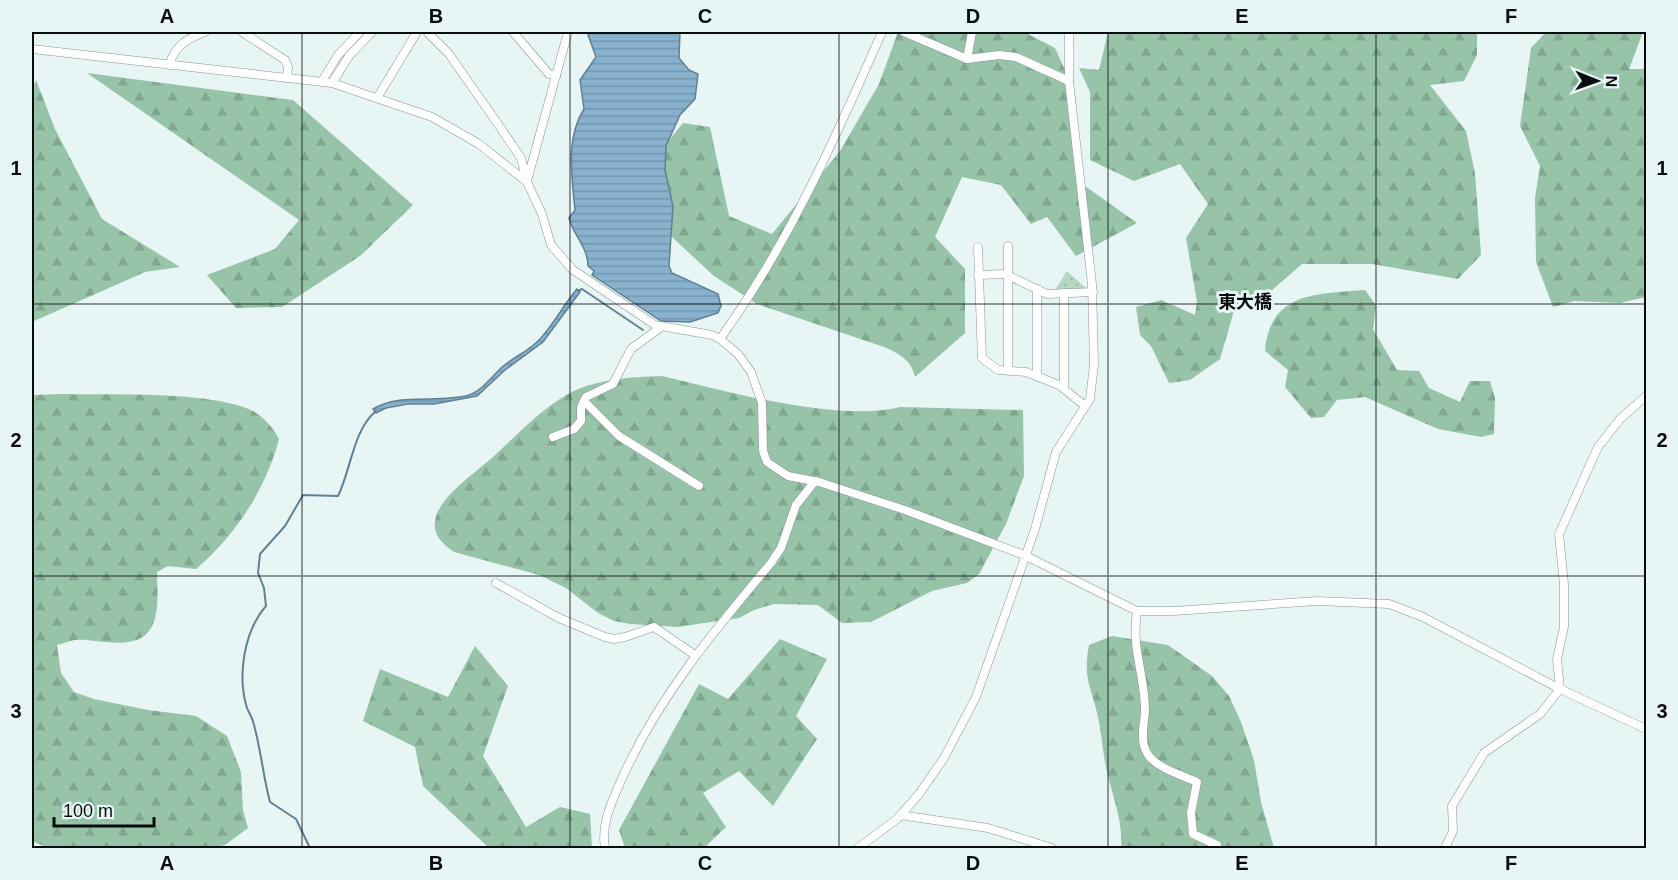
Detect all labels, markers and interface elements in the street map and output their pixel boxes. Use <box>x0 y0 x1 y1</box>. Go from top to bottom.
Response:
text: A <box>160 5 174 27</box>
text: B <box>429 5 443 27</box>
text: C <box>698 5 712 27</box>
text: D <box>966 5 980 27</box>
text: E <box>1235 5 1249 27</box>
text: F <box>1505 5 1517 27</box>
north arrow <box>1567 51 1627 111</box>
text: N <box>1603 75 1620 87</box>
text: 1 <box>10 157 22 179</box>
text: 1 <box>1656 157 1668 179</box>
district label: 東大橋 <box>1218 292 1272 312</box>
text: 2 <box>10 429 22 451</box>
text: 2 <box>1656 429 1668 451</box>
text: 3 <box>10 700 22 722</box>
text: 3 <box>1656 700 1668 722</box>
scale bar <box>54 790 154 828</box>
text: 100 m <box>63 801 113 821</box>
text: A <box>160 852 174 874</box>
text: B <box>429 852 443 874</box>
text: C <box>698 852 712 874</box>
text: D <box>966 852 980 874</box>
text: E <box>1235 852 1249 874</box>
text: F <box>1505 852 1517 874</box>

